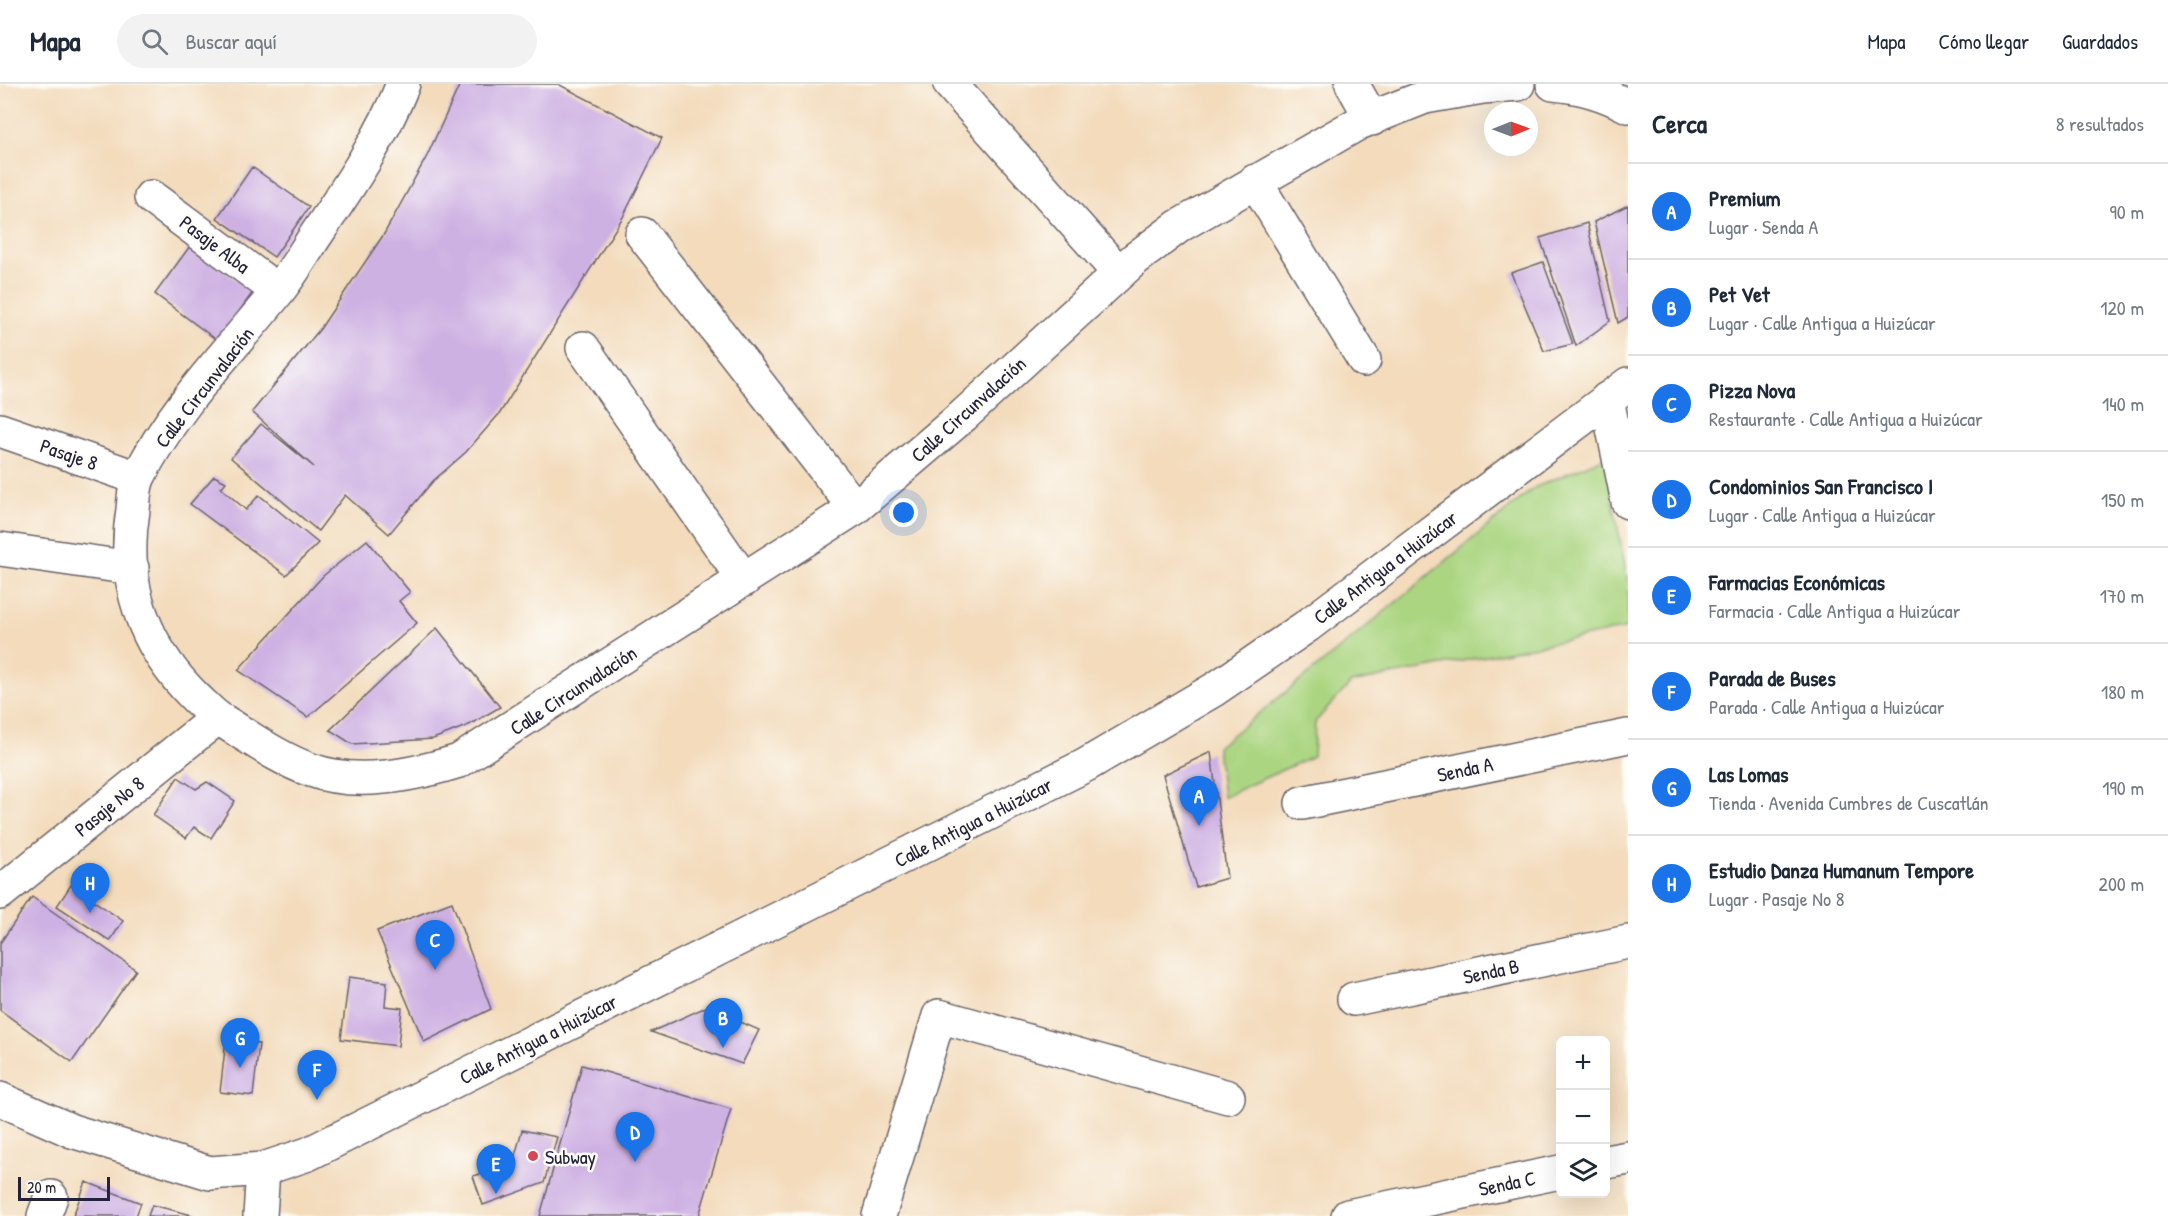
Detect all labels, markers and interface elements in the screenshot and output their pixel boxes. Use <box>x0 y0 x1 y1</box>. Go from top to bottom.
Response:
search box <box>117 14 537 68</box>
text: Mapa <box>30 22 81 60</box>
icon: search <box>138 25 171 58</box>
text: Buscar aquí <box>186 26 277 56</box>
text: Mapa <box>1867 27 1905 56</box>
text: Cómo llegar <box>1938 27 2029 56</box>
text: Guardados <box>2062 27 2138 56</box>
north arrow <box>1484 102 1538 156</box>
text: Cerca <box>1652 106 1707 141</box>
text: 8 resultados <box>2056 110 2144 137</box>
text: Premium <box>1709 183 1780 213</box>
text: A <box>1667 198 1676 225</box>
text: 90 m <box>2110 198 2144 225</box>
street label: Pasaje Alba <box>174 209 256 279</box>
text: Lugar · Senda A <box>1709 213 1818 240</box>
text: Pet Vet <box>1709 279 1770 309</box>
text: B <box>1666 294 1677 321</box>
text: 120 m <box>2100 294 2144 321</box>
text: Lugar · Calle Antigua a Huizúcar <box>1709 309 1936 336</box>
street label: Calle Circunvalación <box>148 321 260 453</box>
street label: Calle Circunvalación <box>905 350 1031 468</box>
text: Pizza Nova <box>1709 375 1795 405</box>
text: C <box>1666 390 1677 417</box>
text: 140 m <box>2102 390 2144 417</box>
text: Restaurante · Calle Antigua a Huizúcar <box>1709 405 1983 432</box>
street label: Pasaje 8 <box>37 432 101 476</box>
text: Condominios San Francisco I <box>1709 471 1933 501</box>
text: D <box>1667 486 1676 513</box>
text: 150 m <box>2101 486 2144 513</box>
your location <box>889 498 918 527</box>
text: Lugar · Calle Antigua a Huizúcar <box>1709 501 1936 528</box>
street label: Calle Antigua a Huizúcar <box>1308 504 1463 630</box>
text: Farmacias Económicas <box>1709 567 1885 597</box>
text: E <box>1667 582 1676 609</box>
text: 170 m <box>2100 582 2144 609</box>
text: Farmacia · Calle Antigua a Huizúcar <box>1709 597 1960 624</box>
street label: Calle Circunvalación <box>504 639 642 741</box>
text: Parada de Buses <box>1709 663 1836 693</box>
text: F <box>1668 678 1675 705</box>
text: 180 m <box>2101 678 2144 705</box>
text: Parada · Calle Antigua a Huizúcar <box>1709 693 1944 720</box>
street label: Senda A <box>1435 750 1496 788</box>
text: Las Lomas <box>1709 759 1788 789</box>
street label: Pasaje No 8 <box>69 770 149 842</box>
street label: Calle Antigua a Huizúcar <box>890 770 1057 873</box>
text: G <box>1667 774 1676 801</box>
text: 190 m <box>2102 774 2144 801</box>
pin: A <box>1180 776 1218 826</box>
text: Tienda · Avenida Cumbres de Cuscatlán <box>1709 789 1989 816</box>
text: Estudio Danza Humanum Tempore <box>1709 855 1974 885</box>
pin: H <box>70 864 110 913</box>
text: H <box>1667 870 1676 897</box>
text: 200 m <box>2099 870 2144 897</box>
text: Lugar · Pasaje No 8 <box>1709 885 1844 912</box>
pin: C <box>416 920 454 970</box>
street label: Senda B <box>1461 952 1521 990</box>
street label: Calle Antigua a Huizúcar <box>455 987 622 1090</box>
pin: B <box>704 998 742 1048</box>
pin: G <box>220 1018 260 1068</box>
map controls <box>1556 1036 1610 1198</box>
button: + <box>1556 1036 1610 1090</box>
pin: F <box>298 1050 336 1100</box>
button: − <box>1556 1090 1610 1144</box>
pin: D <box>616 1112 654 1162</box>
place label: Subway <box>545 1143 596 1170</box>
pin: E <box>476 1144 516 1194</box>
button: layers <box>1556 1144 1610 1198</box>
marker: Subway <box>526 1149 540 1163</box>
street label: Senda C <box>1476 1164 1538 1202</box>
scale bar <box>18 1174 110 1202</box>
text: 20 m <box>27 1176 56 1198</box>

